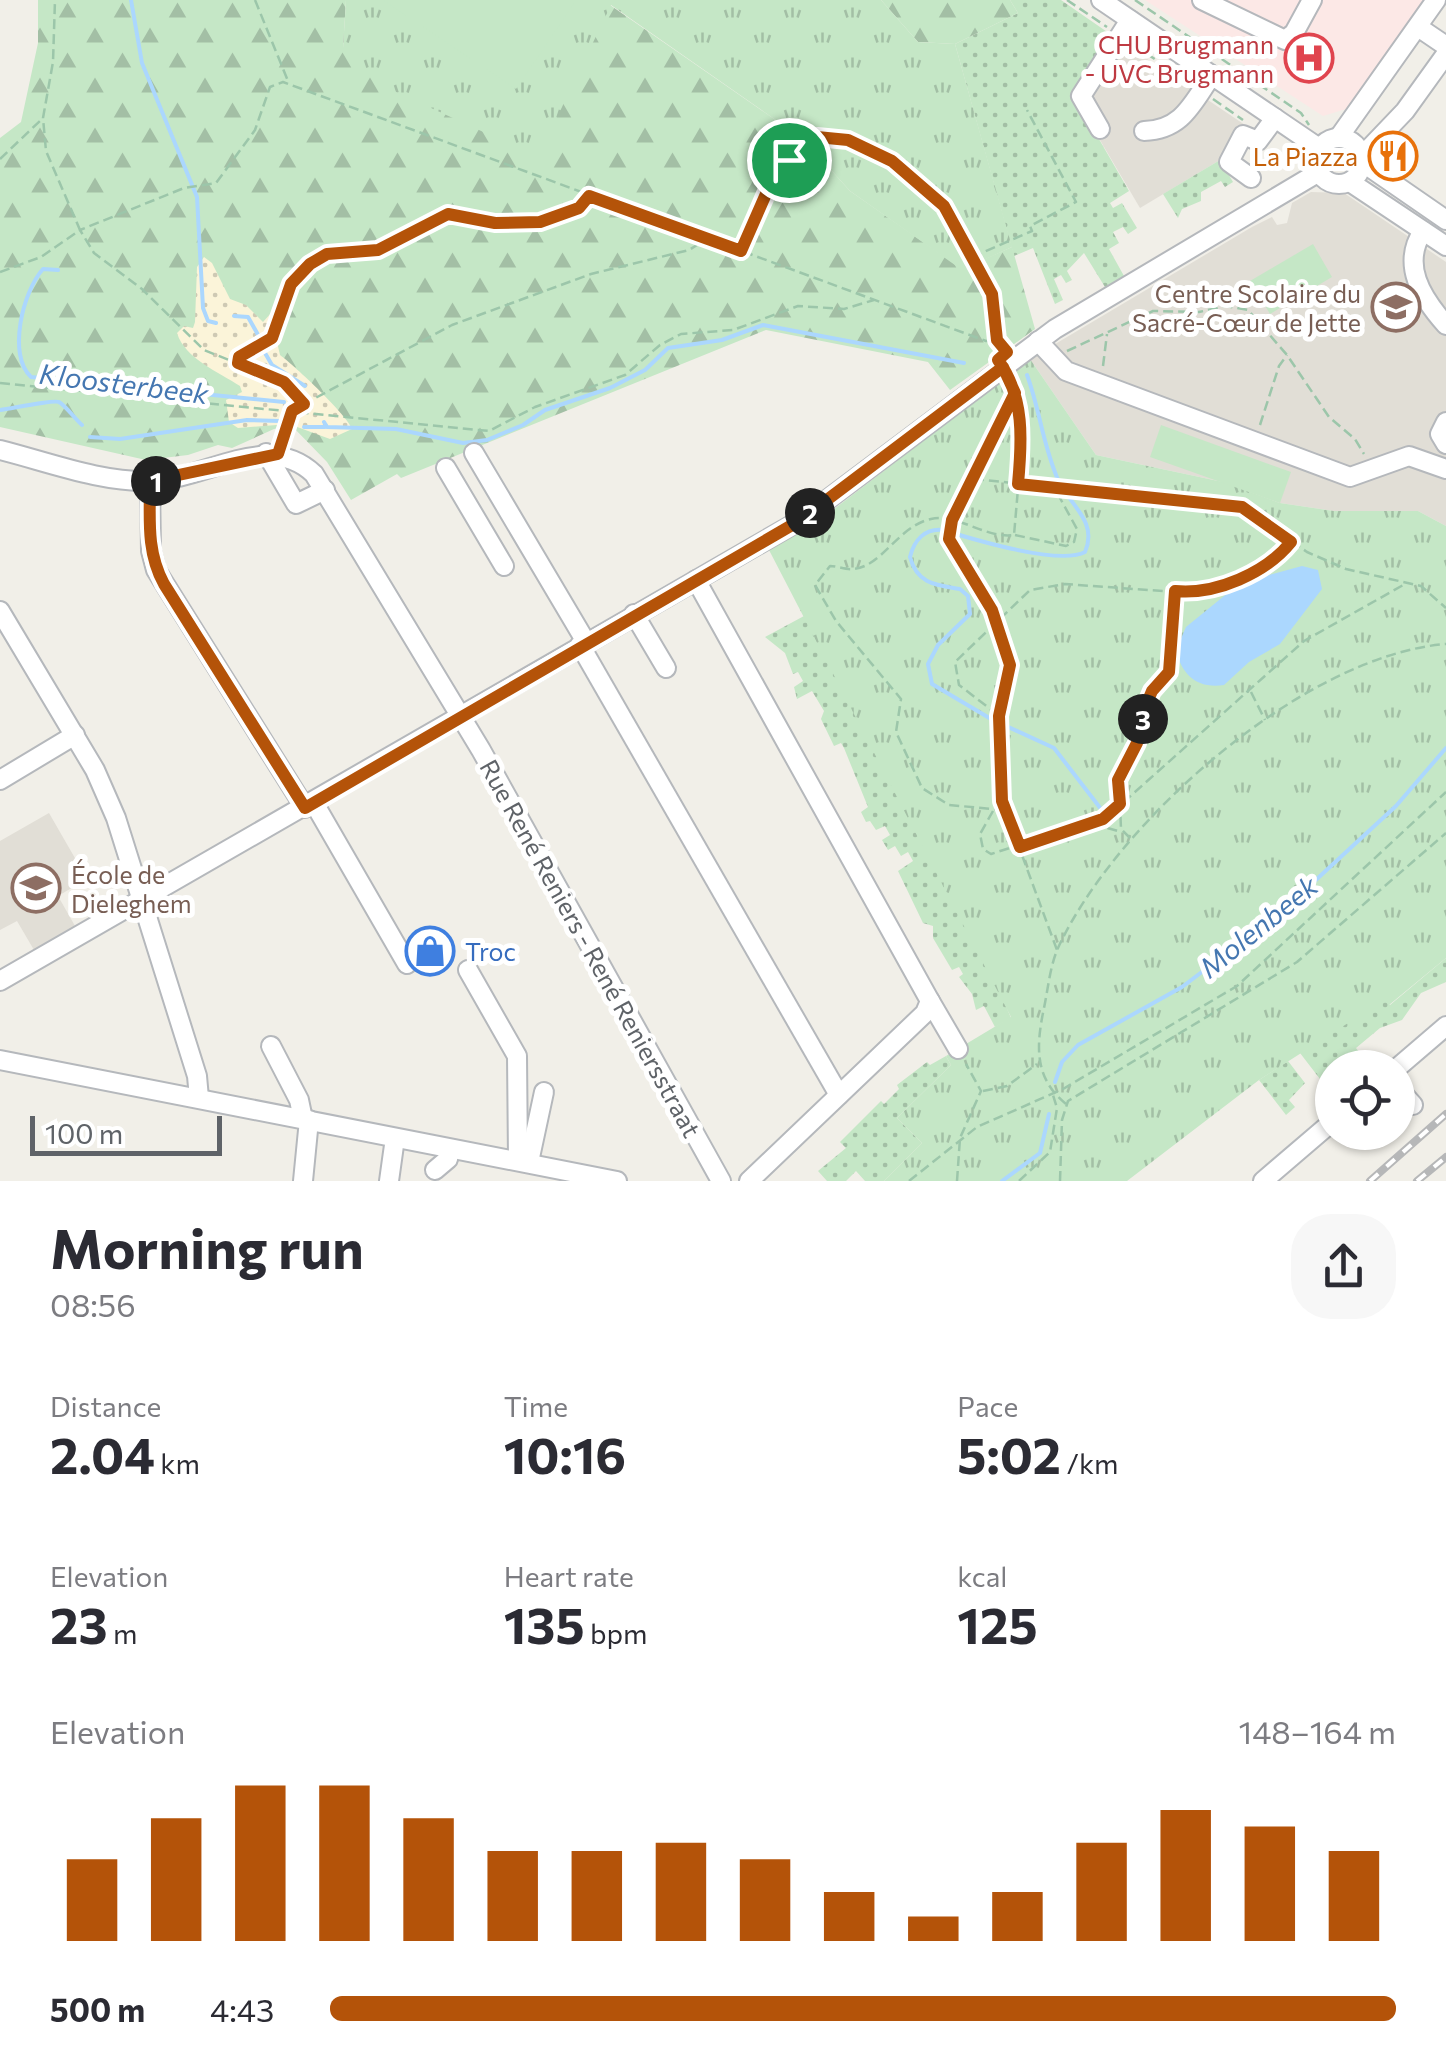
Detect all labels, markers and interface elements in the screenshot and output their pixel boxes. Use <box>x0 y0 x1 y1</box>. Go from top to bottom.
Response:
place label: CHU Brugmann - UVC Brugmann <box>1085 29 1274 88</box>
hospital icon: CHU Brugmann - UVC Brugmann <box>1283 32 1335 84</box>
pin <box>747 118 832 203</box>
restaurant icon: La Piazza <box>1367 130 1419 182</box>
icon: arrive <box>762 133 817 188</box>
place label: La Piazza <box>1253 141 1358 171</box>
place label: Centre Scolaire du Sacré-Cœur de Jette <box>1132 278 1361 337</box>
school or university icon: Centre Scolaire du Sacré-Cœur de Jette <box>1370 281 1422 333</box>
water label: Kloosterbeek <box>37 356 211 410</box>
pin: 1 <box>131 456 181 506</box>
text: 1 <box>150 464 162 498</box>
pin: 2 <box>785 488 835 538</box>
text: 2 <box>802 496 818 530</box>
pin: 3 <box>1118 694 1168 744</box>
text: 3 <box>1135 702 1151 736</box>
street label: Rue René Reniers - René Reniersstraat <box>474 754 708 1142</box>
place label: École de Dieleghem <box>71 859 191 918</box>
school or university icon: École de Dieleghem <box>10 862 62 914</box>
water label: Molenbeek <box>1192 867 1325 984</box>
shop icon: Troc <box>404 925 456 977</box>
place label: Troc <box>465 936 516 966</box>
map controls <box>1315 1050 1415 1150</box>
button: locate <box>1315 1050 1415 1150</box>
scale bar <box>30 1111 222 1156</box>
text: 100 m <box>45 1116 123 1150</box>
text: Morning run <box>50 1213 364 1280</box>
button: share <box>1291 1214 1396 1319</box>
text: 08:56 <box>50 1284 136 1324</box>
text: Distance <box>50 1389 161 1423</box>
text: Time <box>504 1389 568 1423</box>
text: Pace <box>957 1389 1018 1423</box>
text: 2.04 <box>50 1423 155 1484</box>
text: 10:16 <box>504 1423 626 1484</box>
text: 5:02 <box>957 1423 1061 1484</box>
text: km <box>155 1446 200 1480</box>
text: /km <box>1061 1446 1119 1480</box>
text: Elevation <box>50 1559 168 1593</box>
text: Heart rate <box>504 1559 634 1593</box>
text: kcal <box>957 1559 1007 1593</box>
text: 23 <box>50 1593 108 1654</box>
text: 135 <box>504 1593 585 1654</box>
text: 125 <box>957 1593 1038 1654</box>
text: m <box>108 1616 137 1650</box>
text: bpm <box>585 1616 647 1650</box>
text: Elevation <box>50 1711 185 1751</box>
text: 148–164 m <box>1238 1711 1396 1751</box>
text: 500 m <box>50 1989 145 2029</box>
text: 4:43 <box>210 1989 274 2029</box>

